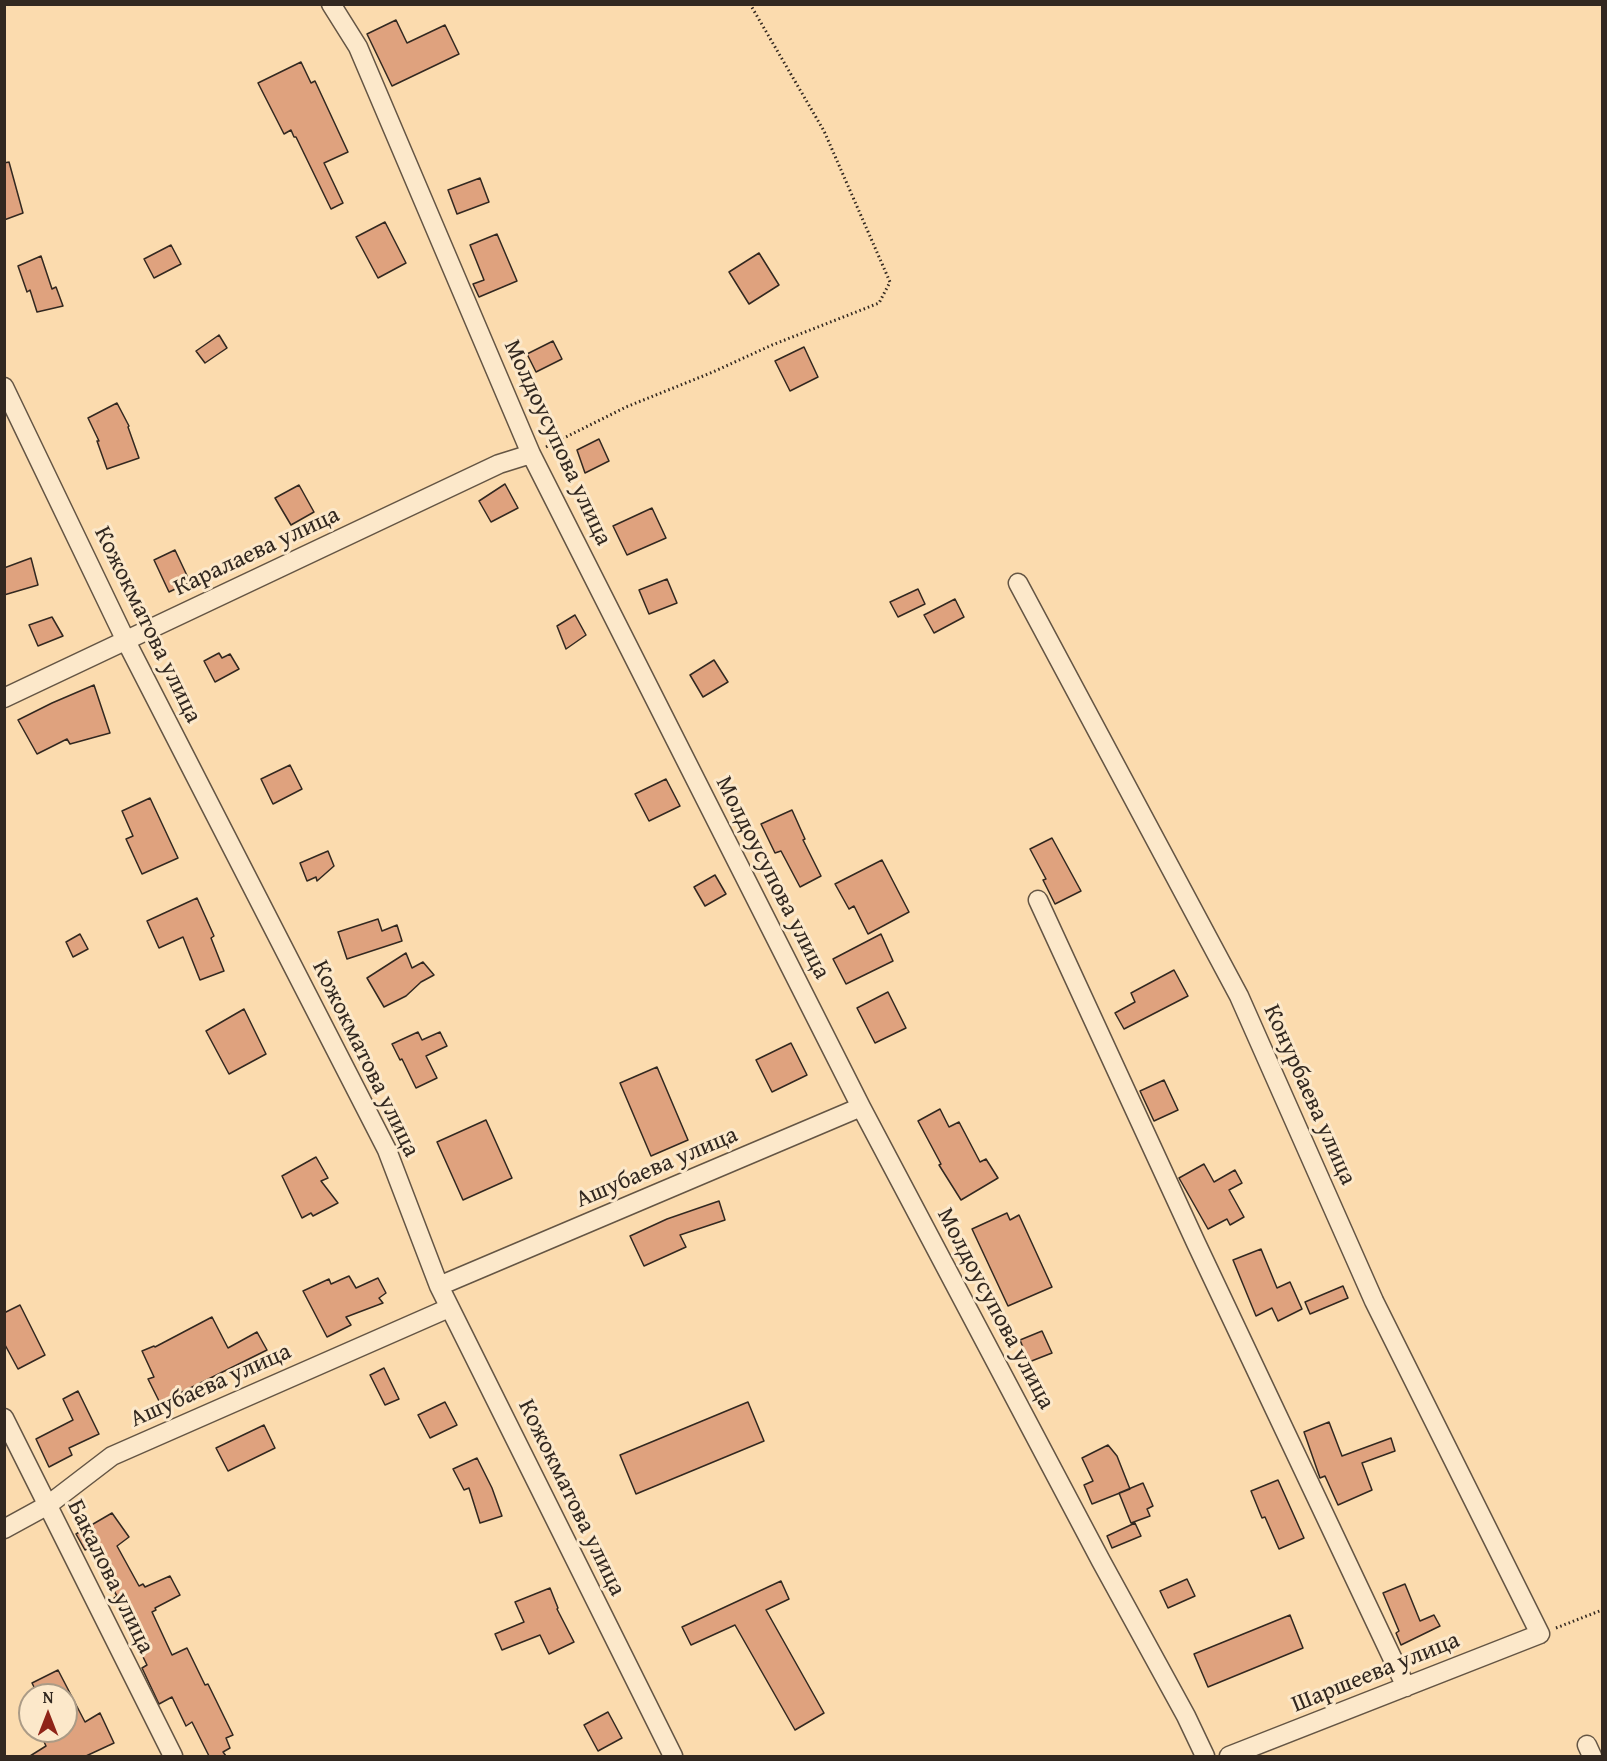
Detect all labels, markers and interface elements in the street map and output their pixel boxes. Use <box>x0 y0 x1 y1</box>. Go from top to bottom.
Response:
street label: Молдоусупова улица <box>497 336 617 550</box>
street label: Каралаева улица <box>170 501 344 603</box>
street label: Кожокматова улица <box>87 522 207 728</box>
street label: Молдоусупова улица <box>708 772 836 984</box>
street label: Кожокматова улица <box>305 956 425 1162</box>
street label: Конурбаева улица <box>1256 1000 1362 1190</box>
street label: Ашубаева улица <box>572 1121 742 1215</box>
street label: Молдоусупова улица <box>930 1204 1060 1414</box>
street label: Ашубаева улица <box>126 1338 296 1434</box>
street label: Кожокматова улица <box>511 1395 631 1601</box>
street label: Бакалова улица <box>60 1495 160 1659</box>
street label: Шаршеева улица <box>1288 1626 1464 1720</box>
north arrow <box>18 1683 78 1743</box>
text: N <box>43 1685 53 1709</box>

